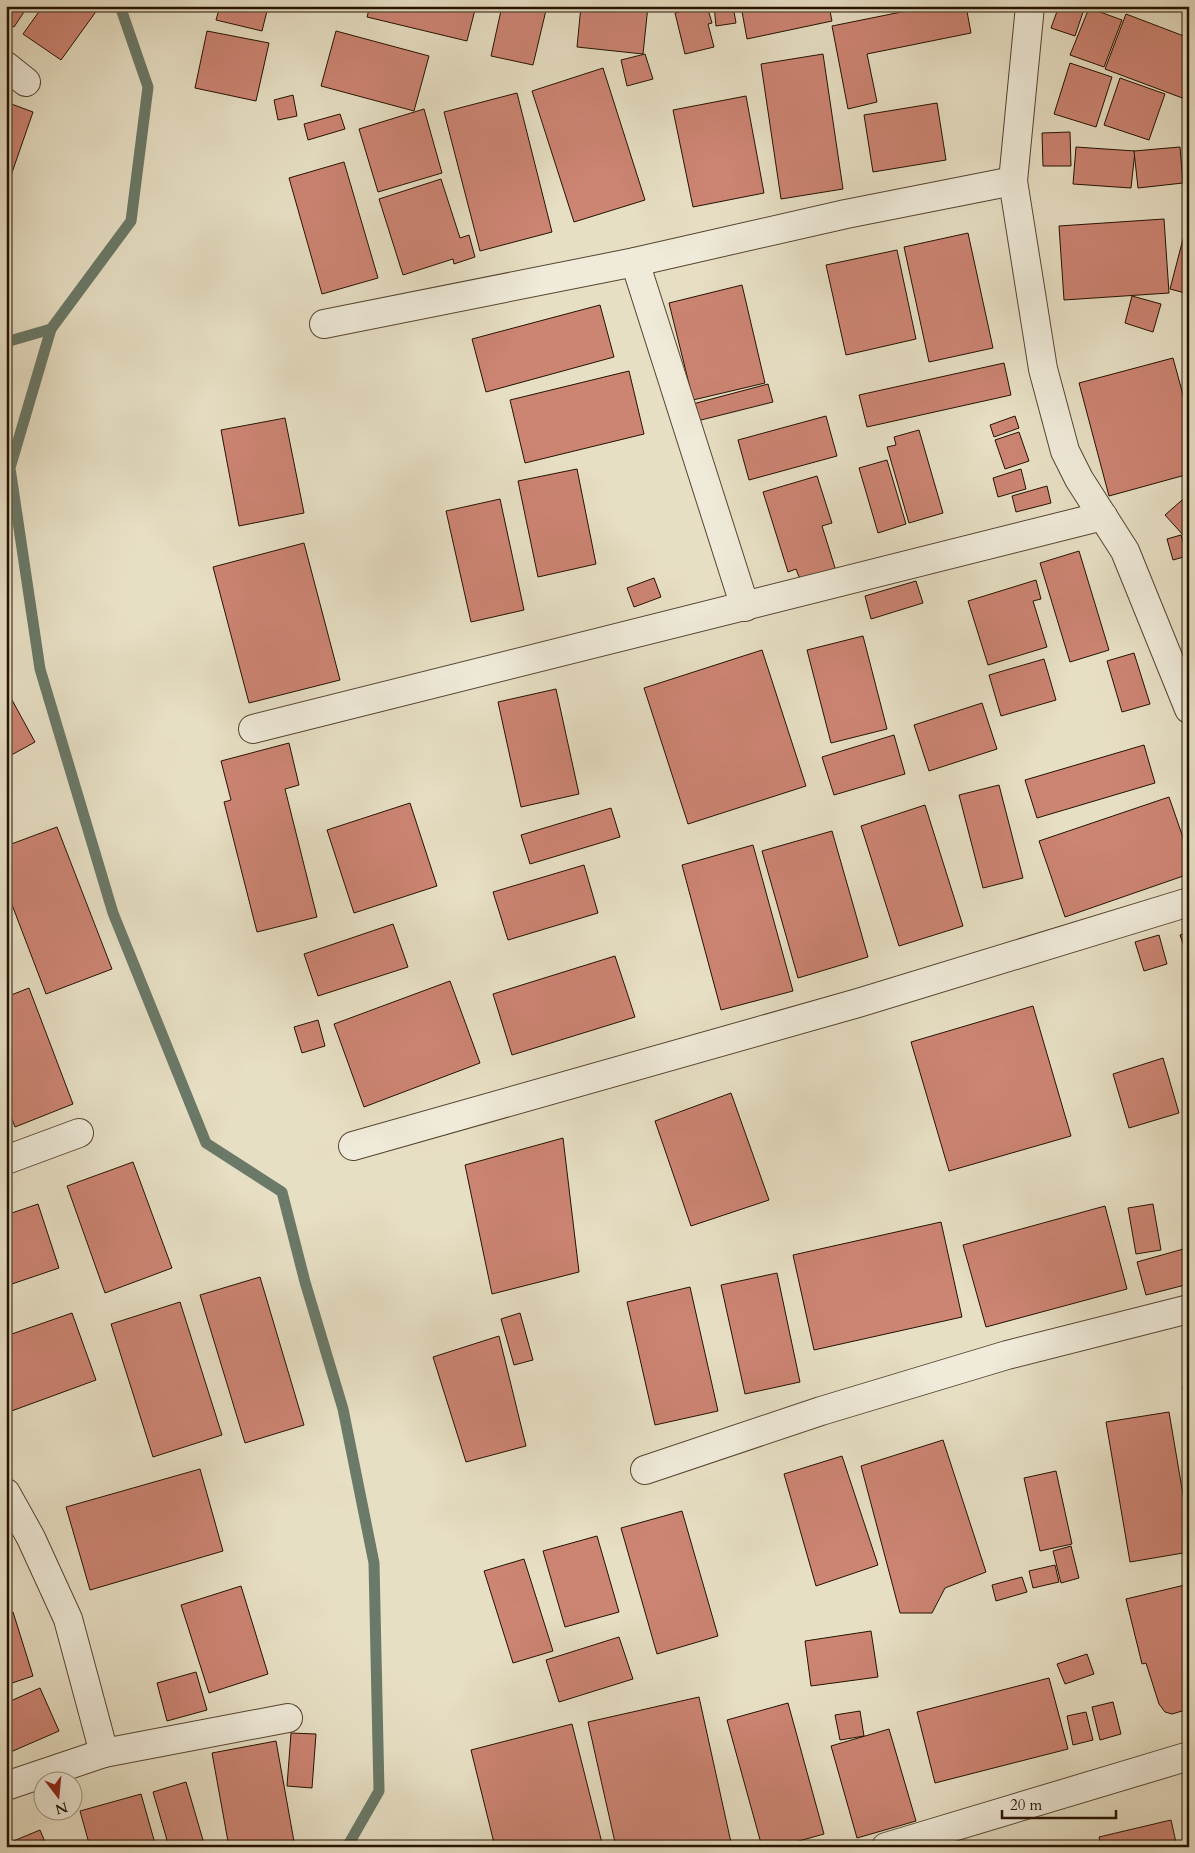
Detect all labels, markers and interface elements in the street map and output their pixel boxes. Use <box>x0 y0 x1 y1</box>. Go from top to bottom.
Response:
north arrow <box>32 1770 82 1820</box>
scale bar <box>1002 1788 1116 1820</box>
text: 20 m <box>1010 1795 1042 1815</box>
text: N <box>53 1797 70 1819</box>

